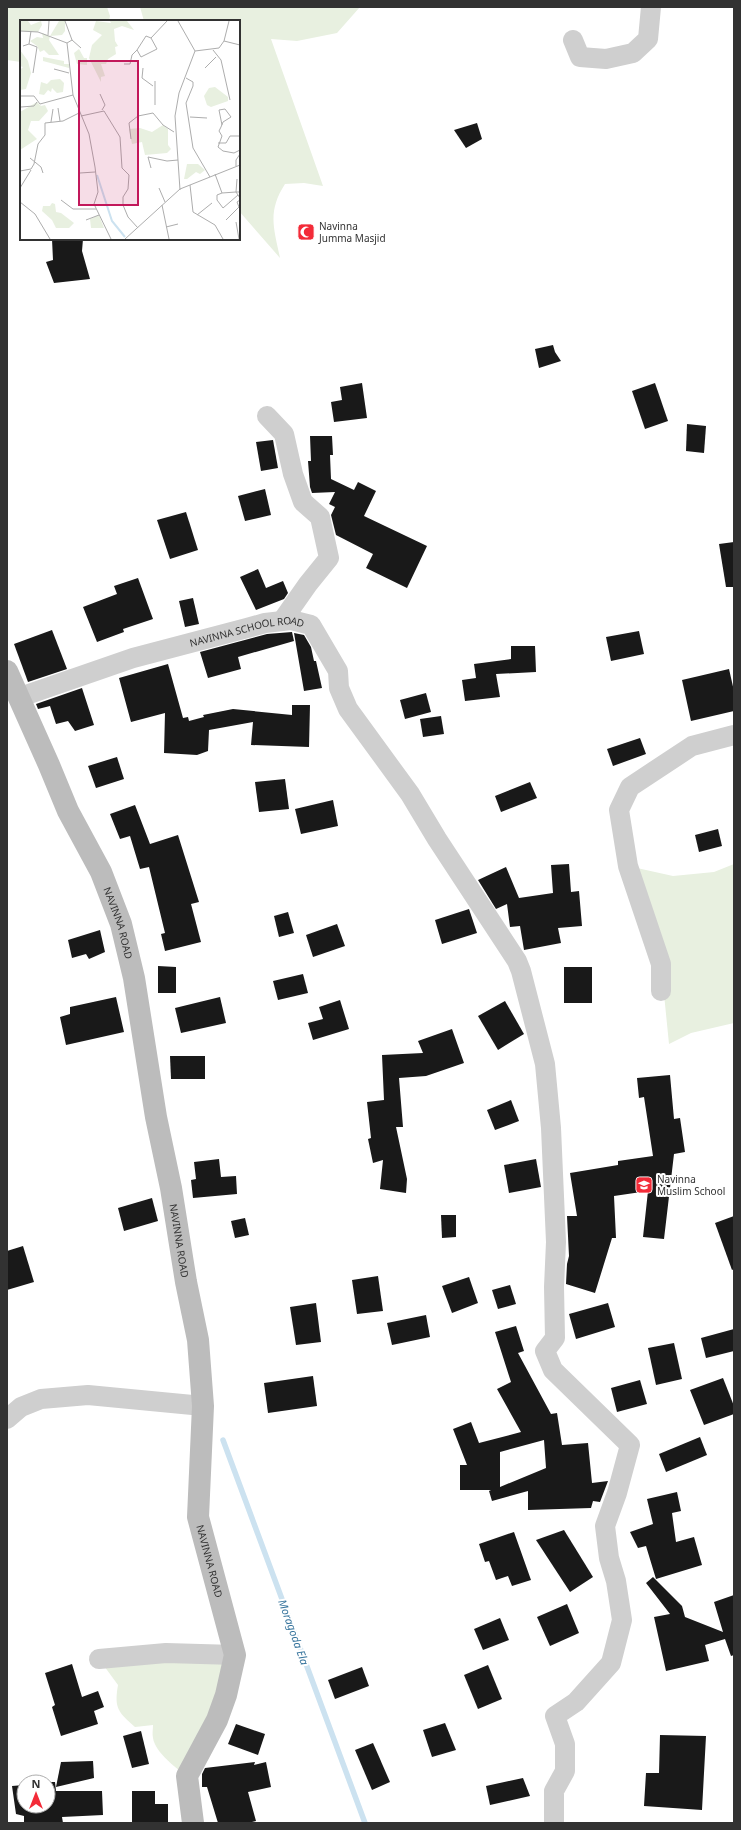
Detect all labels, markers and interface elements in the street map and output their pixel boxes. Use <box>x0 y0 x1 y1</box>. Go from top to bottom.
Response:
inset map <box>20 20 240 240</box>
place label: Navinna Jumma Masjid <box>318 219 386 245</box>
mosque icon: Navinna Jumma Masjid <box>296 222 316 242</box>
street label: NAVINNA SCHOOL ROAD <box>188 613 306 650</box>
street label: NAVINNA ROAD <box>100 885 136 960</box>
place label: Navinna Muslim School <box>657 1172 725 1198</box>
school or university icon: Navinna Muslim School <box>634 1175 654 1195</box>
street label: NAVINNA ROAD <box>167 1203 192 1279</box>
street label: NAVINNA ROAD <box>193 1523 226 1599</box>
water label: Moragoda Ela <box>275 1597 313 1668</box>
north arrow <box>16 1774 56 1814</box>
text: N <box>32 1776 40 1791</box>

